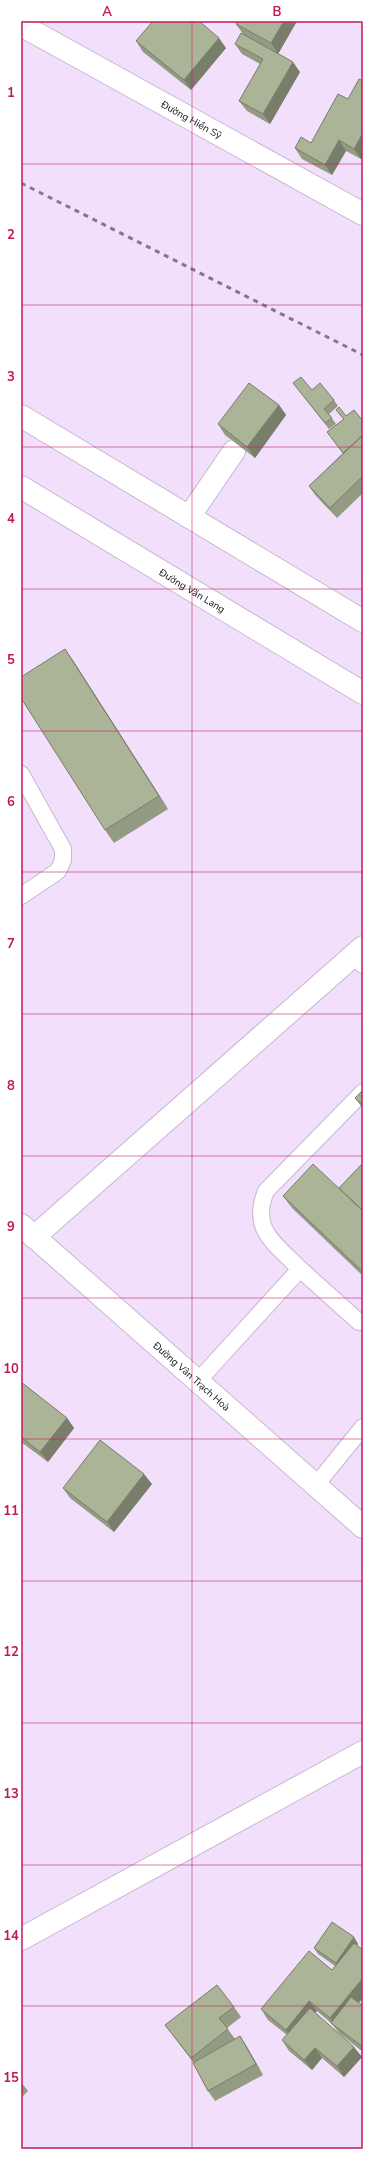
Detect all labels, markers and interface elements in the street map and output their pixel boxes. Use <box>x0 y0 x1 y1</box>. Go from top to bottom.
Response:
text: A <box>102 3 112 21</box>
text: B <box>273 3 282 21</box>
text: 1 <box>7 84 15 102</box>
street label: Đường Hiền Sỹ <box>157 97 225 143</box>
text: 2 <box>7 226 15 244</box>
text: 3 <box>7 368 15 386</box>
text: 4 <box>7 510 15 528</box>
street label: Đường Văn Lang <box>155 565 228 616</box>
text: 5 <box>7 651 15 669</box>
text: 6 <box>7 793 15 811</box>
text: 7 <box>7 935 15 953</box>
text: 8 <box>7 1077 15 1095</box>
text: 9 <box>7 1218 15 1236</box>
street label: Đường Vân Trạch Hoà <box>149 1338 233 1414</box>
text: 10 <box>3 1360 19 1378</box>
text: 11 <box>3 1502 19 1520</box>
text: 12 <box>3 1643 19 1661</box>
text: 13 <box>3 1785 19 1803</box>
text: 14 <box>3 1927 19 1945</box>
text: 15 <box>3 2069 19 2087</box>

